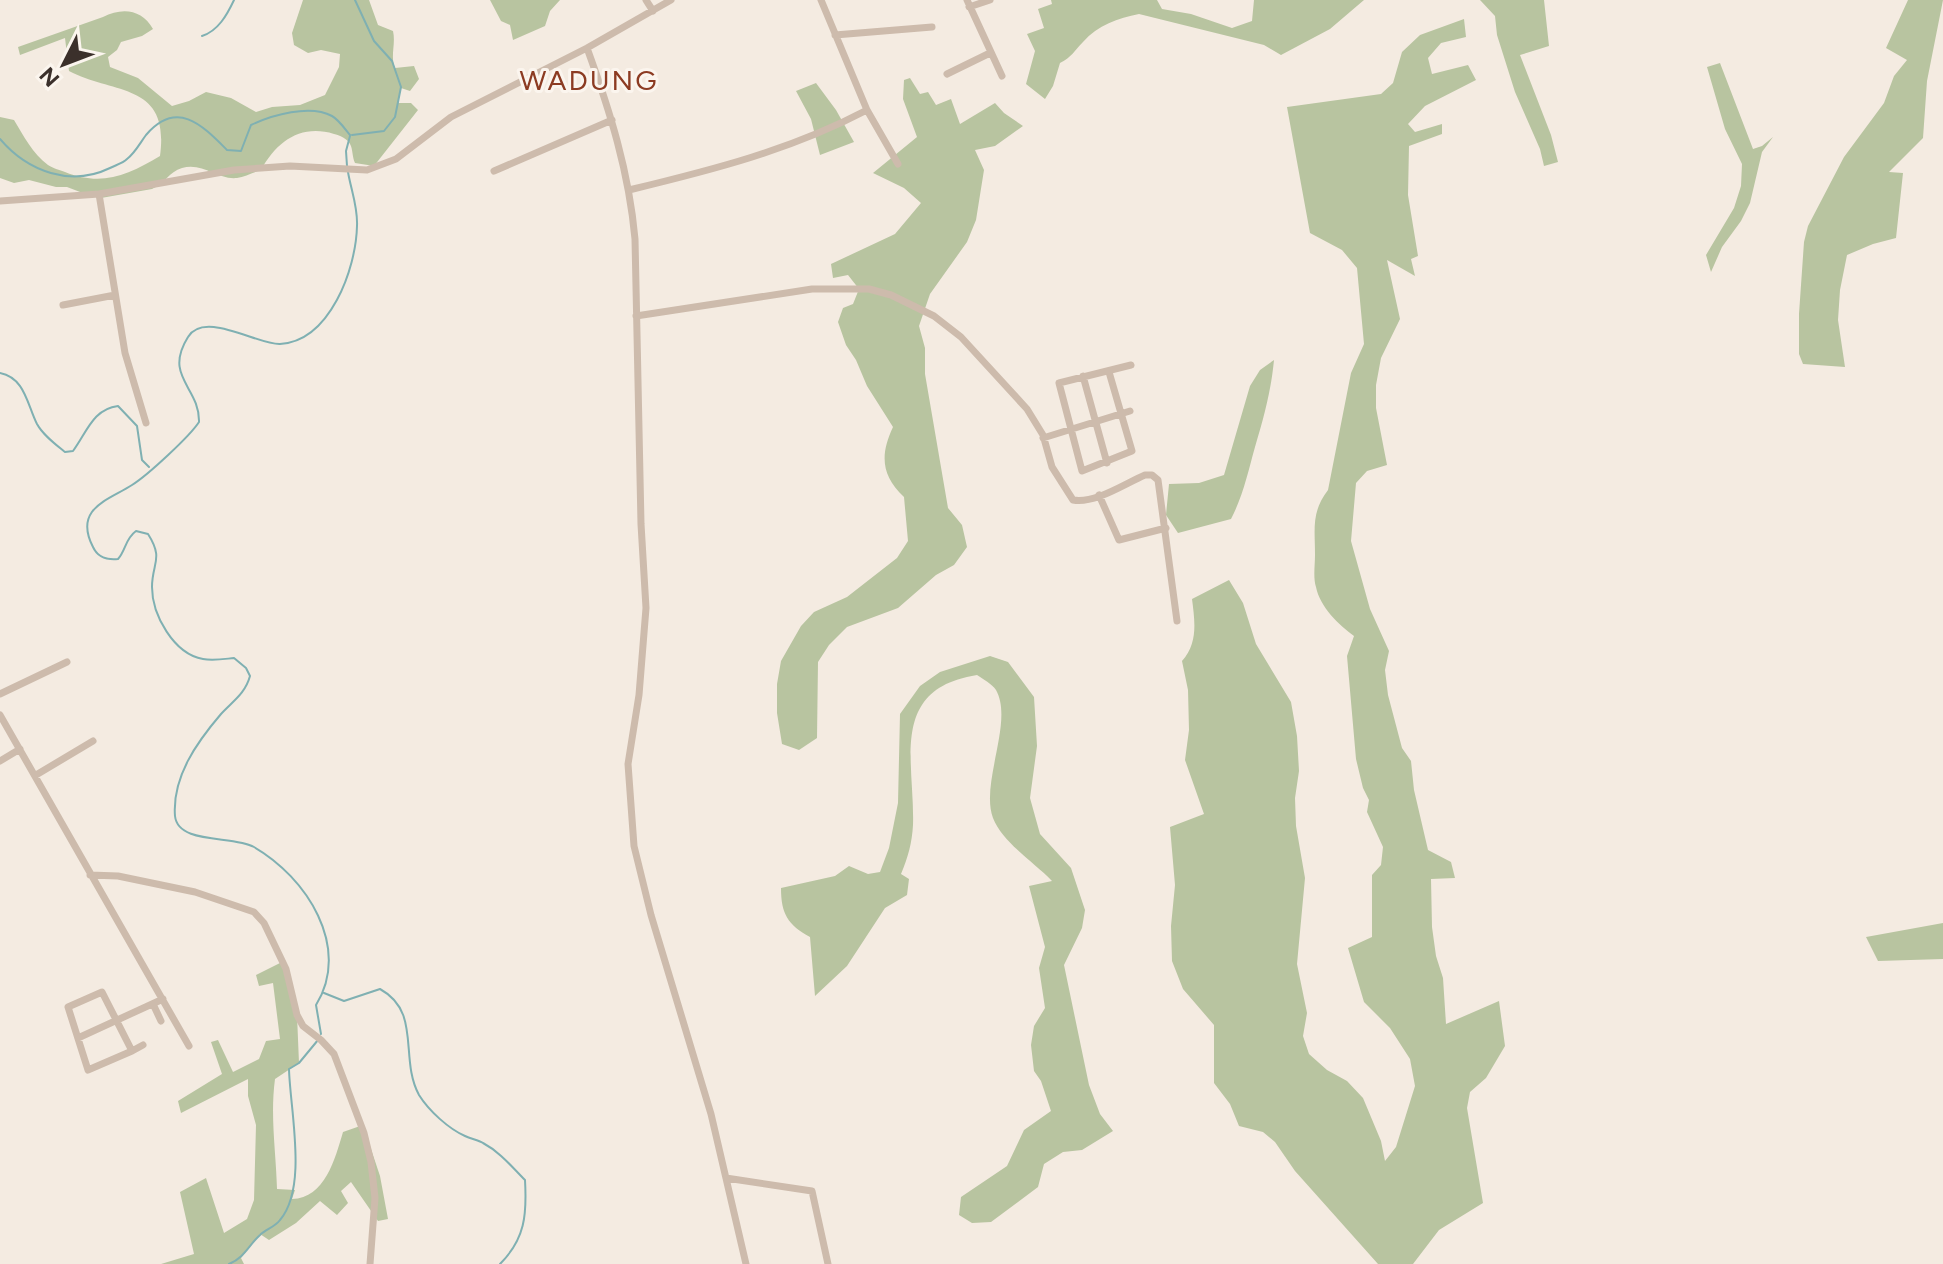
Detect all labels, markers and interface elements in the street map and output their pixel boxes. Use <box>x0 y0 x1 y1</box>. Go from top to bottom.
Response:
north arrow <box>24 24 104 104</box>
text: N <box>34 62 65 92</box>
district label: WADUNG <box>520 63 658 97</box>

